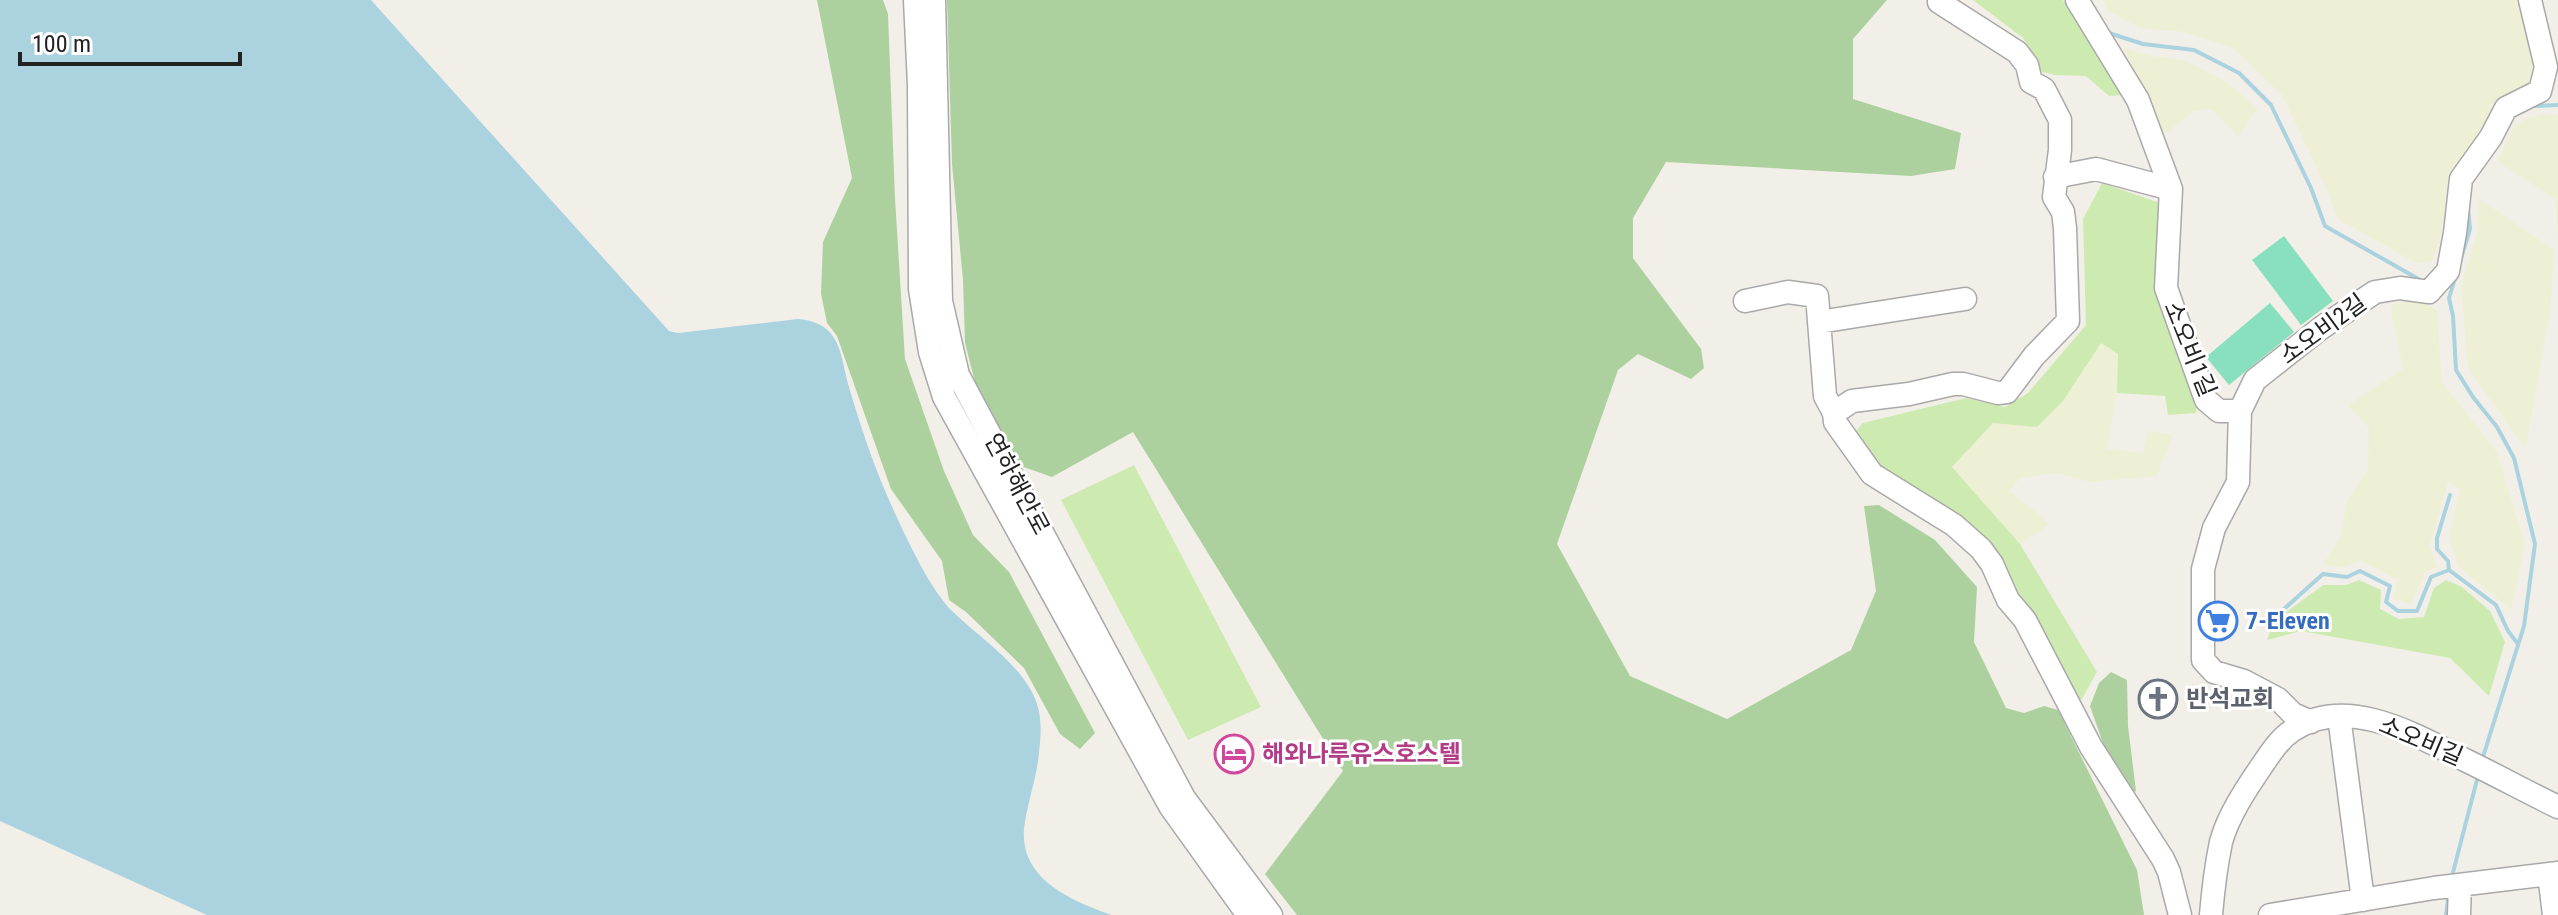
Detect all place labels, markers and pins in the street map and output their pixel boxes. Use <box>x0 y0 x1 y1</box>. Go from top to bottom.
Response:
supermarket icon: 7-Eleven <box>2197 600 2239 642</box>
place label: 7-Eleven <box>2246 607 2330 635</box>
church icon: 반석교회 <box>2137 678 2179 720</box>
place label: 반석교회 <box>2186 685 2274 713</box>
hotel icon: 해와나루유스호스텔 <box>1213 733 1255 775</box>
place label: 해와나루유스호스텔 <box>1262 740 1461 768</box>

